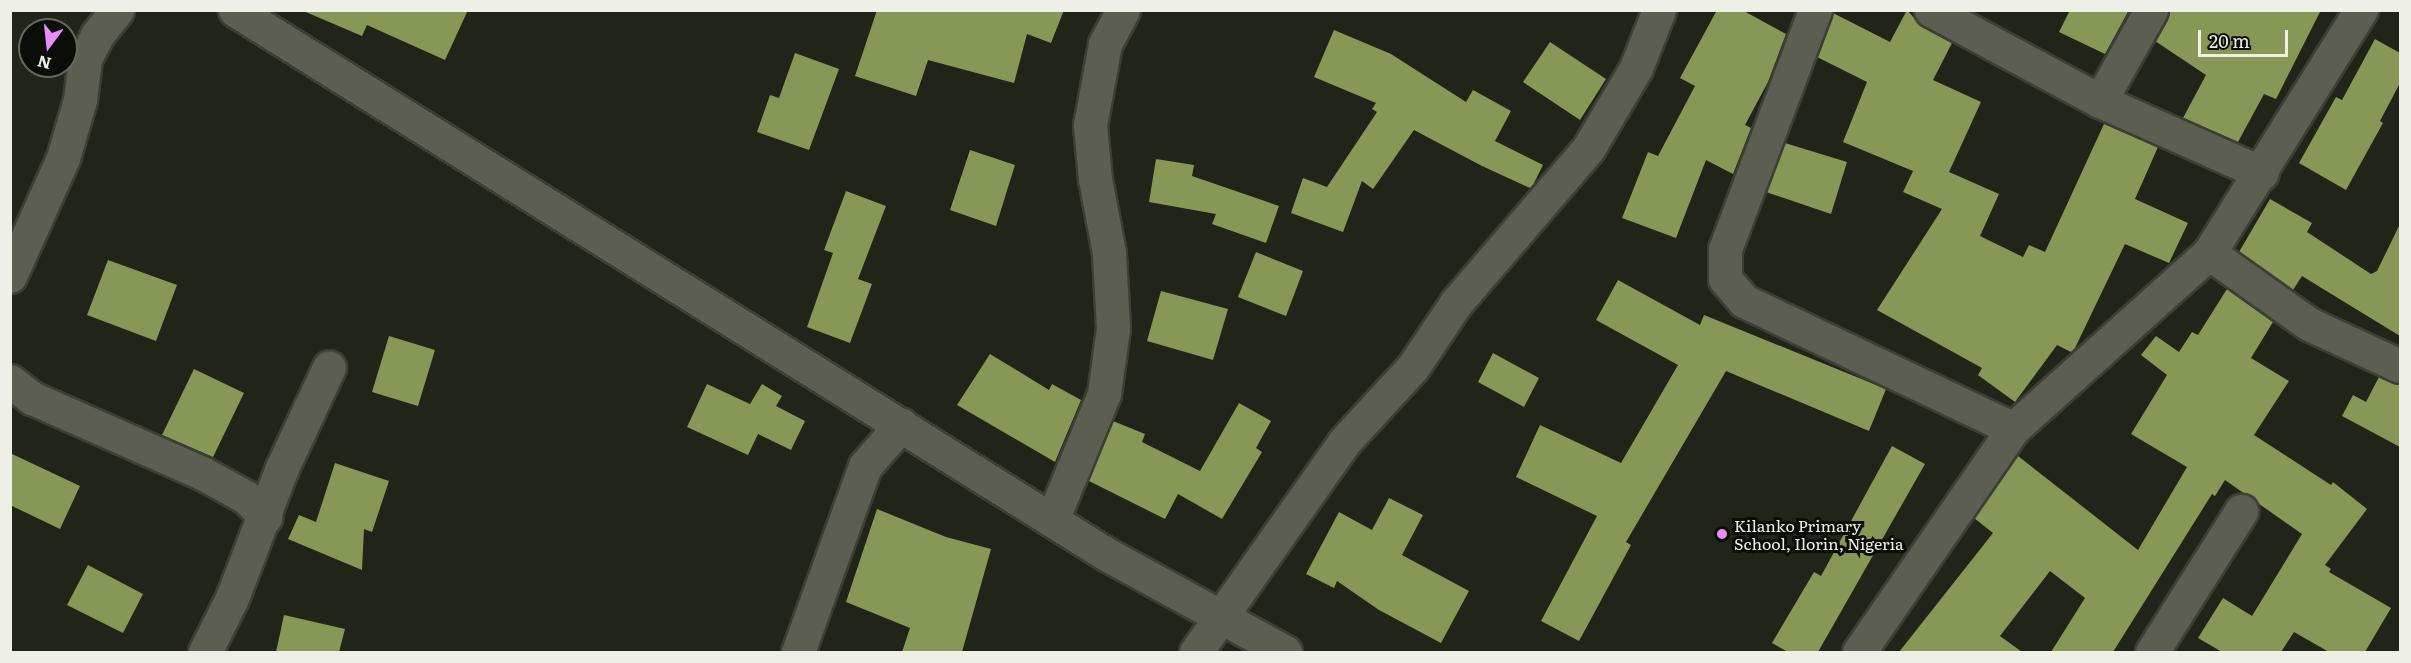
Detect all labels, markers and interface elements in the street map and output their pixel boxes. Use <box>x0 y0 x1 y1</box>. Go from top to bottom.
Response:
north arrow <box>18 18 78 78</box>
scale bar <box>2201 18 2291 56</box>
text: 20 m <box>2209 27 2250 54</box>
text: N <box>34 50 53 77</box>
place label: Kilanko Primary School, Ilorin, Nigeria <box>1734 515 1904 553</box>
marker: Kilanko Primary School, Ilorin, Nigeria <box>1715 527 1729 541</box>

